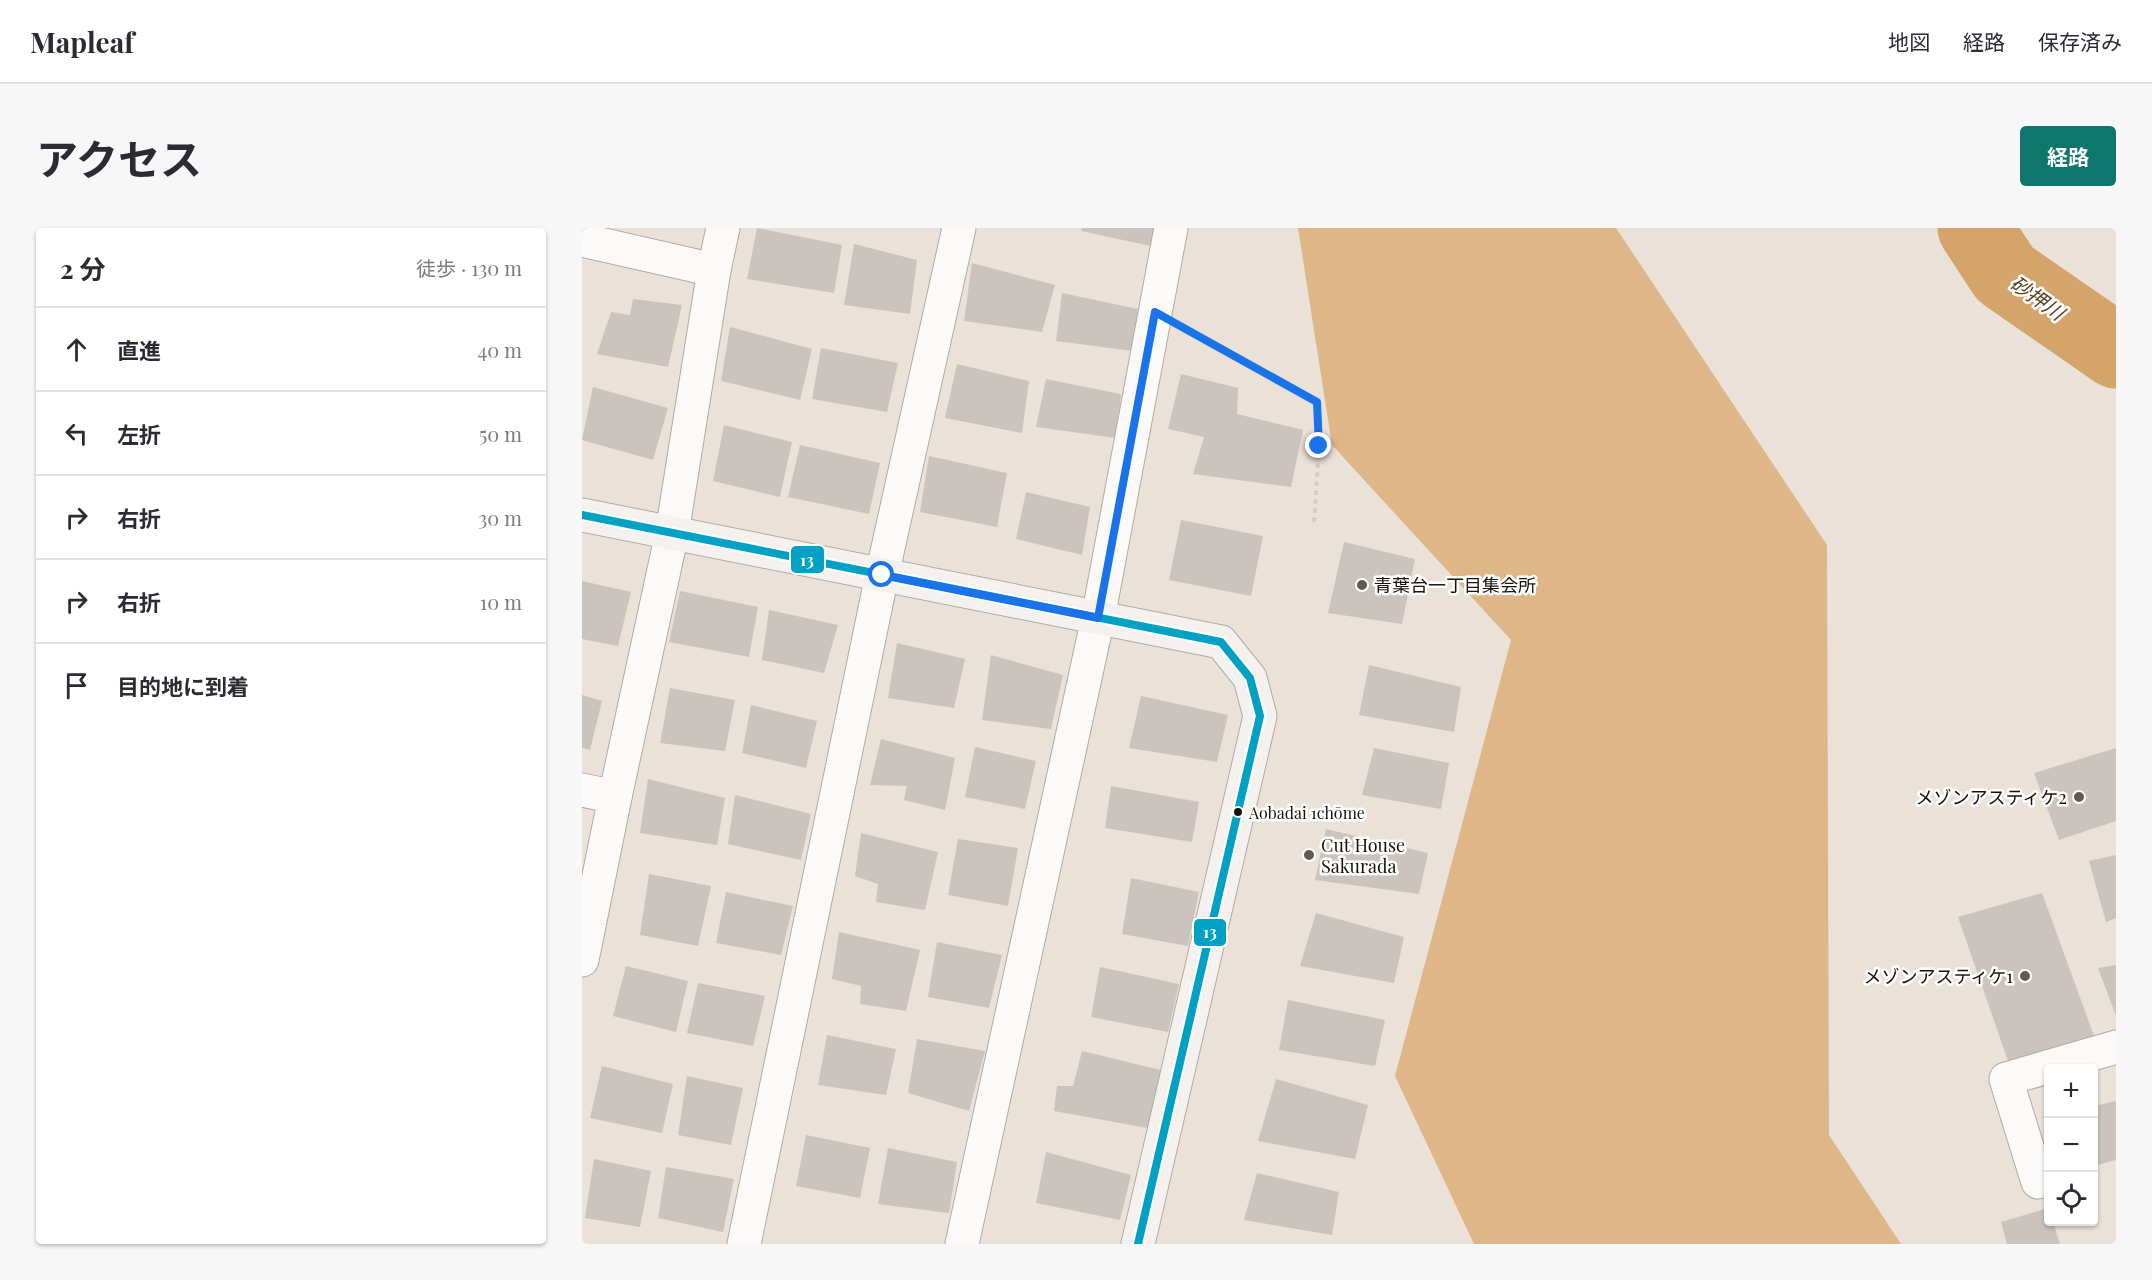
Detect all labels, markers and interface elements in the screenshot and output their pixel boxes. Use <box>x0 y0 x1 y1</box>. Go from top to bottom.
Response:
text: Mapleaf <box>30 23 134 60</box>
text: 地図 <box>1888 27 1930 55</box>
text: 経路 <box>1963 27 2005 55</box>
text: 保存済み <box>2038 27 2122 55</box>
button: 経路 <box>2020 126 2116 186</box>
text: アクセス <box>36 130 202 186</box>
text: 2 分 <box>60 251 105 286</box>
text: 徒歩 · 130 m <box>416 254 522 281</box>
water label: 砂押川 <box>2006 269 2072 326</box>
icon: ahead <box>60 333 93 366</box>
text: 直進 <box>117 335 161 365</box>
text: 40 m <box>477 336 522 363</box>
icon: left <box>60 417 93 450</box>
text: 左折 <box>117 419 161 449</box>
text: 50 m <box>479 420 522 447</box>
route end <box>1305 432 1331 458</box>
icon: right <box>60 501 93 534</box>
text: 右折 <box>117 503 161 533</box>
text: 30 m <box>478 504 522 531</box>
line badge: 13 <box>790 545 825 574</box>
text: 13 <box>800 549 814 570</box>
route start <box>868 561 894 587</box>
place label: 青葉台一丁目集会所 <box>1374 573 1536 597</box>
marker: 青葉台一丁目集会所 <box>1355 578 1369 592</box>
icon: right <box>60 585 93 618</box>
text: 右折 <box>117 587 161 617</box>
text: 10 m <box>480 588 522 615</box>
icon: arrive <box>60 669 93 702</box>
text: 目的地に到着 <box>117 671 249 701</box>
place label: メゾンアスティケ2 <box>1915 785 2067 809</box>
marker: メゾンアスティケ2 <box>2072 790 2086 804</box>
place label: Aobadai 1chōme <box>1248 802 1365 823</box>
marker: Aobadai 1chōme <box>1232 806 1244 818</box>
place label: Cut House Sakurada <box>1321 833 1405 878</box>
marker: Cut House Sakurada <box>1302 848 1316 862</box>
line badge: 13 <box>1193 918 1227 947</box>
text: 13 <box>1203 921 1217 942</box>
place label: メゾンアスティケ1 <box>1863 964 2013 988</box>
marker: メゾンアスティケ1 <box>2018 969 2032 983</box>
map controls <box>2044 1064 2098 1226</box>
button: + <box>2044 1064 2098 1118</box>
button: − <box>2044 1118 2098 1172</box>
button: locate <box>2044 1172 2098 1226</box>

